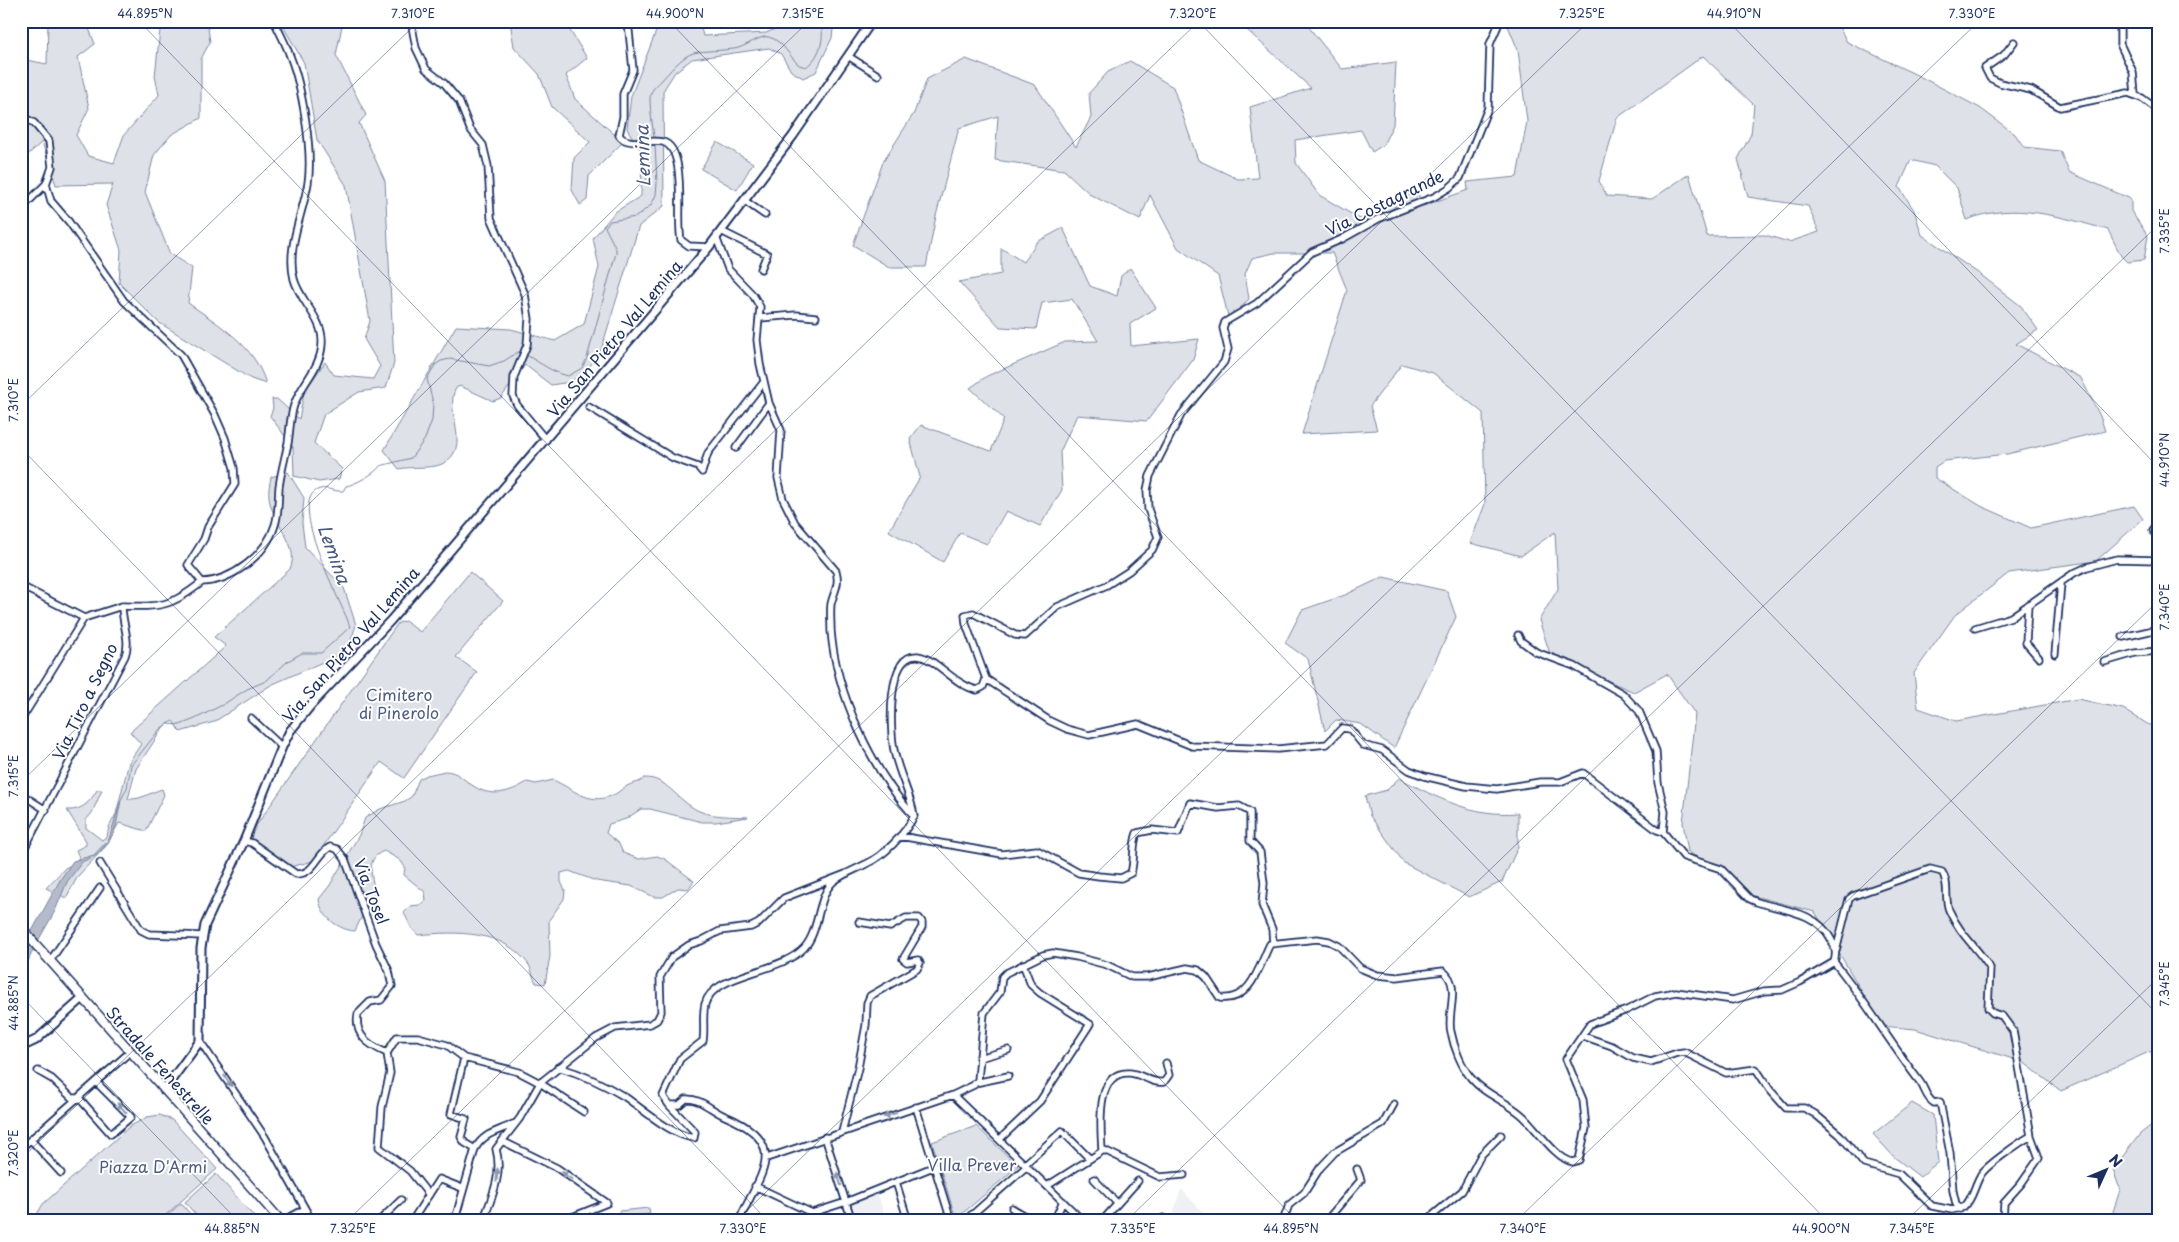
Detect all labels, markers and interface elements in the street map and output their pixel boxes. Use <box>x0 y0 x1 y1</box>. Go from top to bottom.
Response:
text: 44.895°N <box>117 4 173 22</box>
text: 7.310°E <box>391 4 435 22</box>
text: 44.900°N <box>646 4 704 22</box>
text: 7.315°E <box>782 4 824 22</box>
text: 7.320°E <box>1169 4 1217 22</box>
text: 7.325°E <box>1559 4 1605 22</box>
text: 44.910°N <box>1707 4 1761 22</box>
text: 7.330°E <box>1948 4 1996 22</box>
water label: Lemina <box>627 124 657 187</box>
street label: Via Costagrande <box>1321 163 1447 241</box>
text: 7.335°E <box>2155 208 2173 254</box>
street label: Via San Pietro Val Lemina <box>541 254 687 422</box>
text: 7.310°E <box>4 378 22 422</box>
text: 44.910°N <box>2155 433 2173 487</box>
water label: Lemina <box>312 520 358 588</box>
street label: Via San Pietro Val Lemina <box>276 561 424 727</box>
text: 7.340°E <box>2155 583 2173 631</box>
street label: Via Tiro a Segno <box>45 639 123 763</box>
park label: Cimitero di Pinerolo <box>359 682 439 724</box>
text: 7.315°E <box>4 755 22 797</box>
street label: Via Tosel <box>348 855 396 927</box>
text: 7.345°E <box>2155 961 2173 1007</box>
text: 44.885°N <box>4 975 22 1031</box>
street label: Stradale Fenestrelle <box>101 1001 221 1130</box>
one-way arrow <box>223 1074 233 1088</box>
one-way arrow <box>117 1102 128 1114</box>
one-way arrow <box>883 1112 898 1119</box>
text: 7.320°E <box>4 1129 22 1177</box>
north arrow <box>2082 1144 2132 1194</box>
text: N <box>2104 1149 2127 1172</box>
park label: Villa Prever <box>928 1152 1017 1176</box>
park label: Piazza D'Armi <box>99 1154 207 1178</box>
one-way arrow <box>493 1166 501 1182</box>
one-way arrow <box>560 1171 574 1181</box>
one-way arrow <box>834 1171 842 1186</box>
text: 44.885°N <box>204 1219 260 1237</box>
text: 7.325°E <box>330 1219 376 1237</box>
text: 7.330°E <box>719 1219 767 1237</box>
text: 7.335°E <box>1110 1219 1156 1237</box>
text: 44.895°N <box>1263 1219 1319 1237</box>
text: 7.340°E <box>1499 1219 1547 1237</box>
text: 44.900°N <box>1792 1219 1850 1237</box>
text: 7.345°E <box>1889 1219 1935 1237</box>

